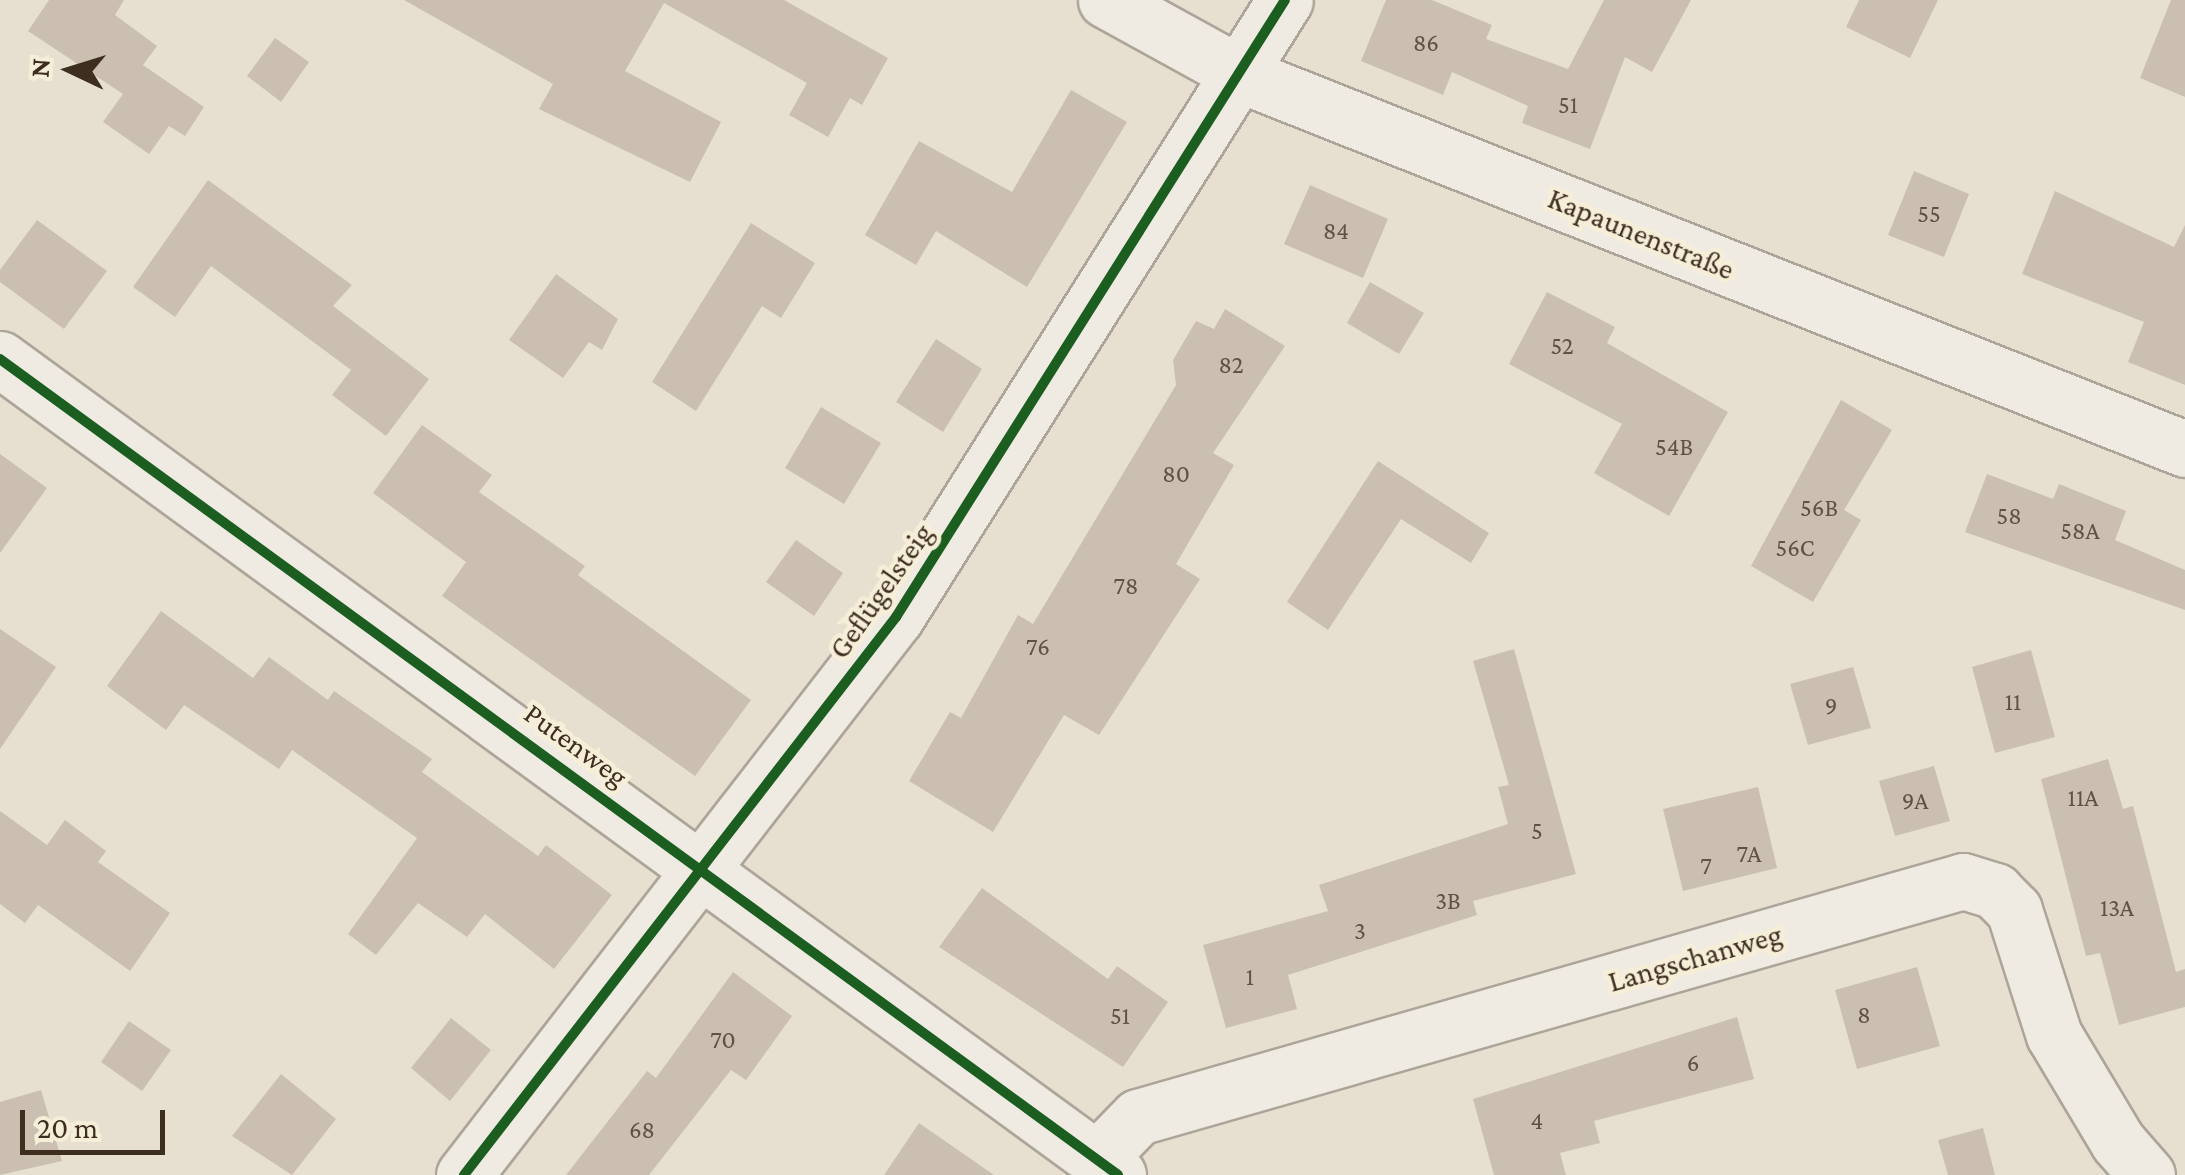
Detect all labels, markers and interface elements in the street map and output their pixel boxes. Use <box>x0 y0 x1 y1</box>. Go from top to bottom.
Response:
north arrow <box>20 20 120 120</box>
house number: 86 <box>1413 28 1439 58</box>
text: N <box>23 57 56 78</box>
house number: 51 <box>1558 90 1578 120</box>
street label: Kapaunenstraße <box>1543 180 1739 288</box>
house number: 55 <box>1917 199 1941 229</box>
house number: 84 <box>1323 216 1349 246</box>
house number: 52 <box>1550 331 1574 361</box>
house number: 82 <box>1218 350 1244 380</box>
house number: 54B <box>1655 432 1693 462</box>
house number: 80 <box>1162 459 1190 489</box>
house number: 56B <box>1800 493 1838 523</box>
house number: 58 <box>1996 501 2022 531</box>
street label: Geflügelsteig <box>821 516 941 666</box>
house number: 58A <box>2060 516 2100 546</box>
house number: 56C <box>1775 533 1815 563</box>
house number: 78 <box>1114 571 1138 601</box>
house number: 76 <box>1026 632 1050 662</box>
house number: 11 <box>2005 687 2021 717</box>
house number: 9 <box>1825 691 1837 721</box>
street label: Putenweg <box>517 695 635 795</box>
house number: 11A <box>2068 783 2098 813</box>
house number: 9A <box>1902 786 1928 816</box>
house number: 5 <box>1531 816 1543 846</box>
house number: 7A <box>1737 839 1761 869</box>
house number: 7 <box>1700 851 1712 881</box>
house number: 3B <box>1435 886 1461 916</box>
house number: 13A <box>2100 893 2134 923</box>
house number: 3 <box>1354 916 1366 946</box>
street label: Langschanweg <box>1604 916 1786 1000</box>
house number: 1 <box>1246 962 1254 992</box>
house number: 8 <box>1857 1000 1871 1030</box>
house number: 51 <box>1110 1001 1130 1031</box>
house number: 70 <box>710 1025 736 1055</box>
house number: 6 <box>1687 1048 1699 1078</box>
scale bar <box>25 1090 170 1152</box>
house number: 4 <box>1531 1106 1543 1136</box>
text: 20 m <box>37 1111 98 1144</box>
house number: 68 <box>629 1115 655 1145</box>

